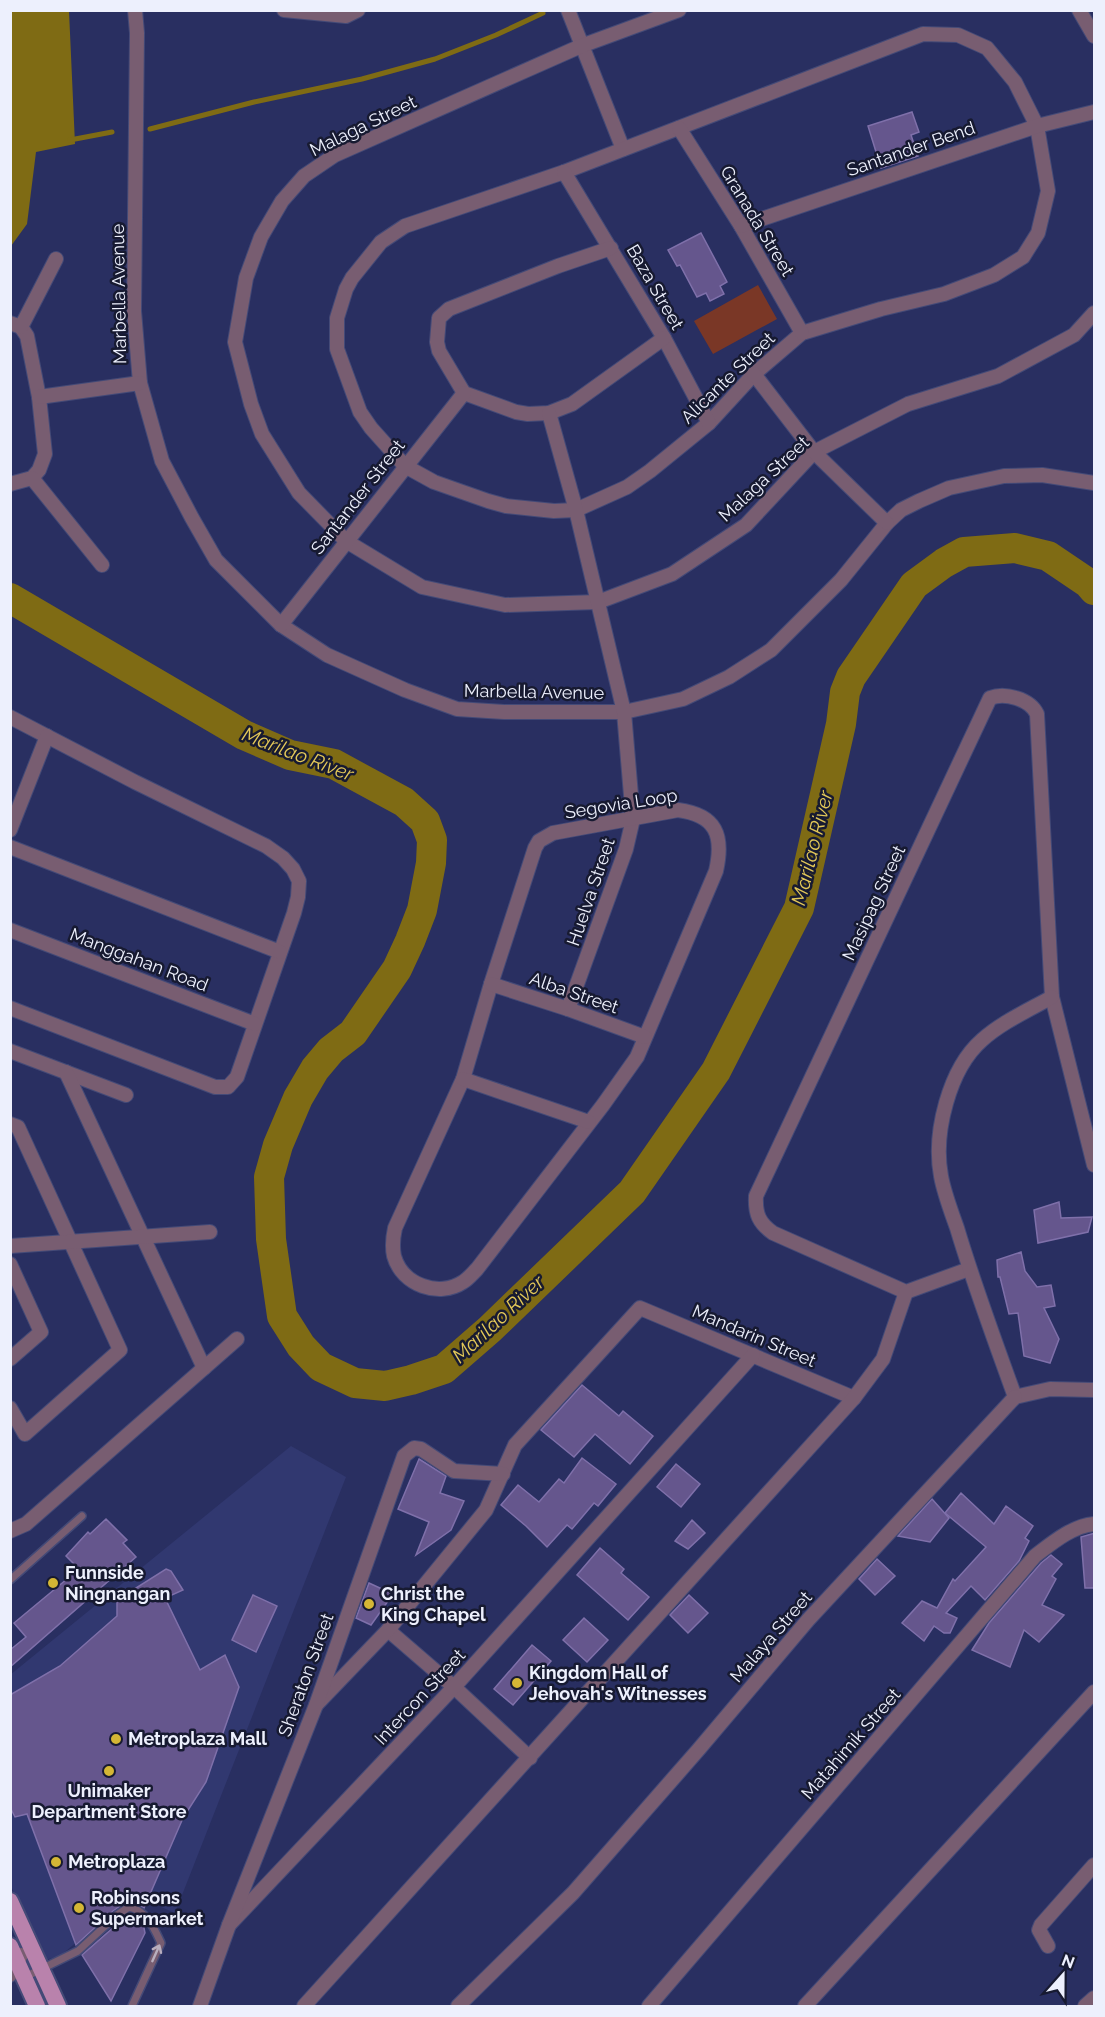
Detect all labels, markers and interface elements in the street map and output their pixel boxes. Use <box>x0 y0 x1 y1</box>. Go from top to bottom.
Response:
street label: Malaga Street <box>306 91 419 160</box>
street label: Santander Bend <box>844 117 978 180</box>
street label: Granada Street <box>716 162 799 280</box>
street label: Marbella Avenue <box>107 223 130 364</box>
street label: Baza Street <box>623 240 688 333</box>
street label: Alicante Street <box>676 328 779 428</box>
street label: Malaga Street <box>714 432 813 526</box>
street label: Santander Street <box>306 435 409 558</box>
street label: Marbella Avenue <box>464 680 605 703</box>
water label: Marilao River <box>239 722 358 787</box>
street label: Segovia Loop <box>563 784 679 823</box>
water label: Marilao River <box>786 787 838 908</box>
street label: Huelva Street <box>562 835 619 949</box>
street label: Masipag Street <box>838 842 909 964</box>
street label: Manggahan Road <box>67 923 211 996</box>
street label: Alba Street <box>527 968 621 1018</box>
water label: Marilao River <box>447 1269 550 1368</box>
street label: Mandarin Street <box>689 1300 819 1371</box>
place label: Funnside Ningnangan <box>65 1562 170 1604</box>
marker: Funnside Ningnangan <box>46 1576 60 1590</box>
place label: Christ the King Chapel <box>381 1583 486 1625</box>
street label: Malaya Street <box>725 1587 816 1686</box>
marker: Christ the King Chapel <box>362 1597 376 1611</box>
street label: Sheraton Street <box>274 1610 338 1739</box>
street label: Intercon Street <box>370 1645 469 1749</box>
place label: Kingdom Hall of Jehovah's Witnesses <box>529 1662 707 1704</box>
marker: Kingdom Hall of Jehovah's Witnesses <box>510 1676 524 1690</box>
street label: Matahimik Street <box>797 1684 905 1803</box>
place label: Metroplaza Mall <box>128 1728 267 1749</box>
marker: Metroplaza Mall <box>109 1732 123 1746</box>
marker: Unimaker Department Store <box>102 1764 116 1778</box>
place label: Unimaker Department Store <box>31 1780 187 1822</box>
place label: Metroplaza <box>68 1851 165 1872</box>
marker: Metroplaza <box>49 1855 63 1869</box>
place label: Robinsons Supermarket <box>91 1887 204 1929</box>
marker: Robinsons Supermarket <box>72 1901 86 1915</box>
one-way arrow <box>151 1945 163 1963</box>
north arrow <box>1033 1945 1093 2005</box>
text: N <box>1059 1950 1077 1973</box>

